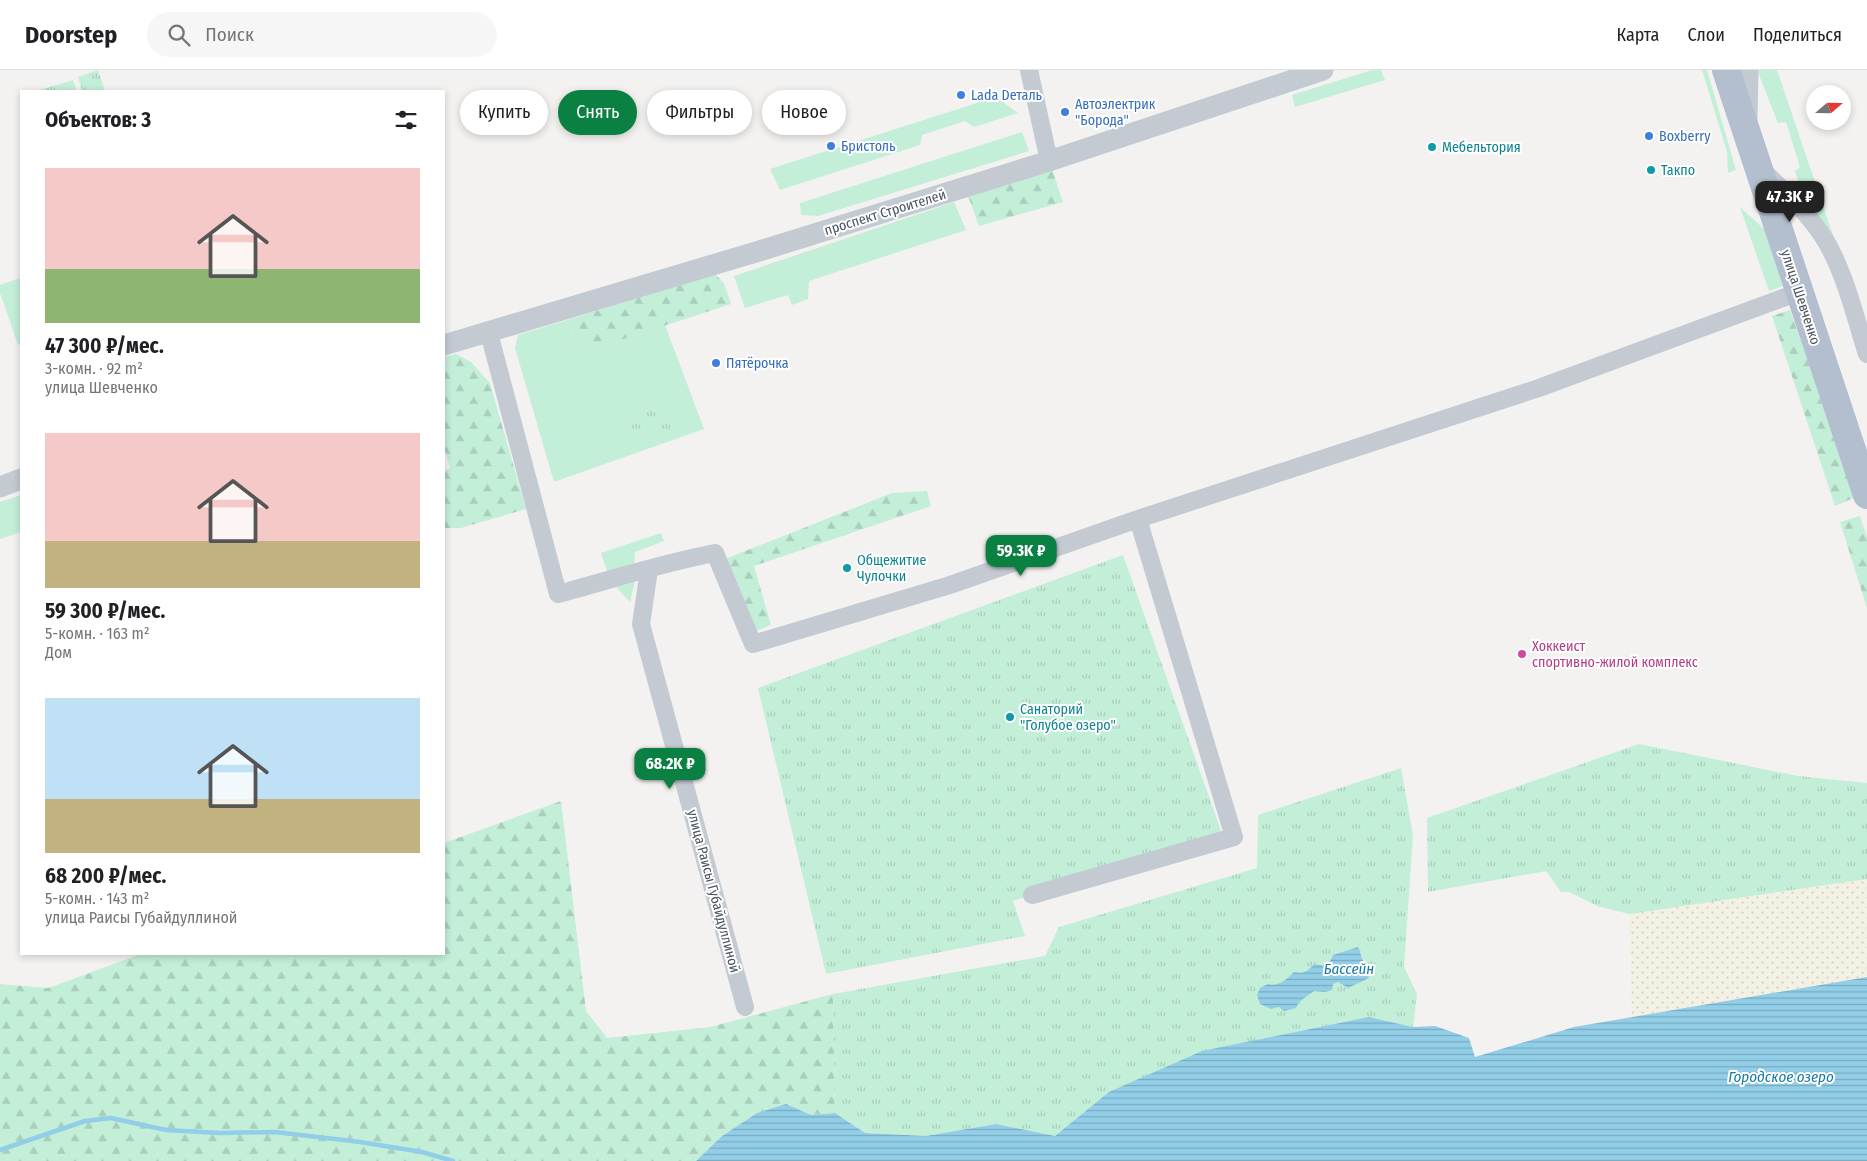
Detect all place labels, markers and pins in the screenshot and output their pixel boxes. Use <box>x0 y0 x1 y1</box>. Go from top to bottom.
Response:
place label: Lada Dеталь <box>971 87 1043 104</box>
marker: Lada Dеталь <box>955 89 967 101</box>
place label: Автоэлектрик "Борода" <box>1075 96 1156 129</box>
marker: Автоэлектрик "Борода" <box>1059 106 1071 118</box>
place label: Boxberry <box>1659 128 1711 145</box>
marker: Boxberry <box>1643 130 1655 142</box>
place label: Бристоль <box>841 138 896 155</box>
place label: Мебельтория <box>1442 139 1521 156</box>
marker: Бристоль <box>825 140 837 152</box>
marker: Мебельтория <box>1426 141 1438 153</box>
place label: Такпо <box>1661 162 1695 179</box>
marker: Такпо <box>1645 164 1657 176</box>
pin: 47.3K ₽ <box>1744 180 1836 223</box>
place label: Пятёрочка <box>726 355 789 372</box>
marker: Пятёрочка <box>710 357 722 369</box>
pin: 59.3K ₽ <box>975 534 1067 577</box>
place label: Общежитие Чулочки <box>857 552 926 585</box>
marker: Общежитие Чулочки <box>841 562 853 574</box>
place label: Хоккеист спортивно-жилой комплекс <box>1532 638 1698 671</box>
marker: Хоккеист спортивно-жилой комплекс <box>1516 648 1528 660</box>
place label: Санаторий "Голубое озеро" <box>1020 701 1116 734</box>
marker: Санаторий "Голубое озеро" <box>1004 711 1016 723</box>
pin: 68.2K ₽ <box>624 748 716 790</box>

